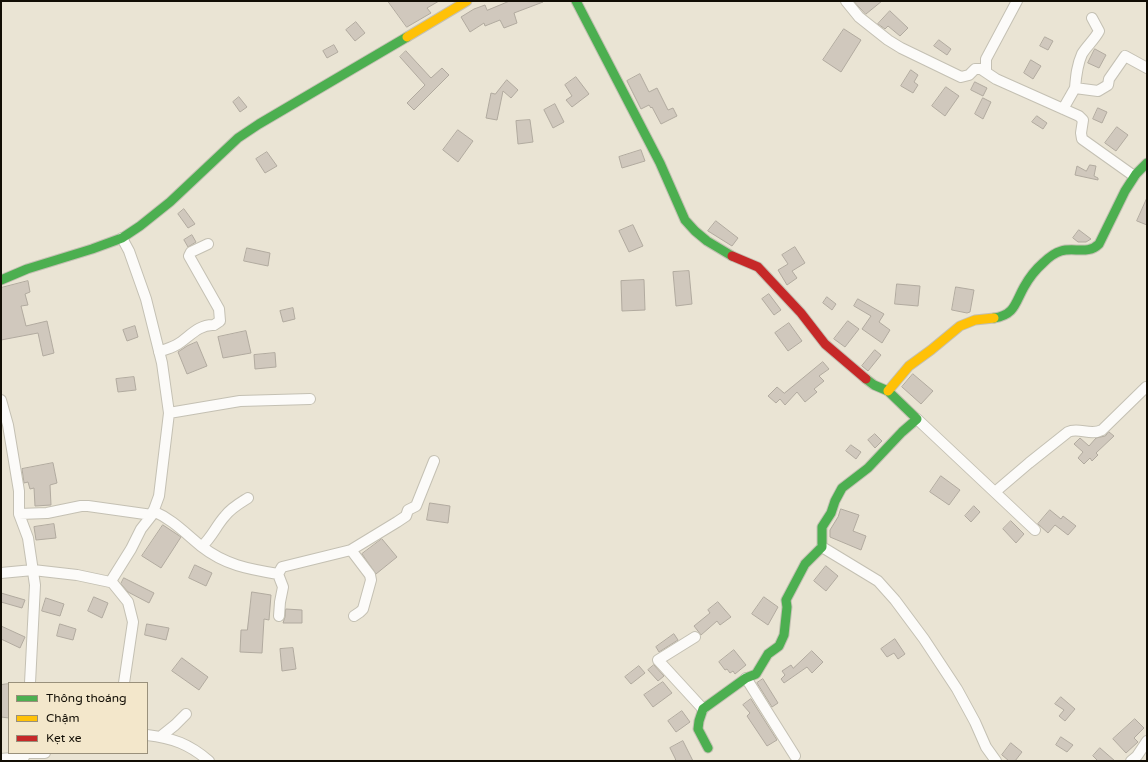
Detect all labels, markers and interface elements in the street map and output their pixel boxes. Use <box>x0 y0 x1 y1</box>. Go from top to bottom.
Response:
legend <box>8 682 148 754</box>
text: Thông thoáng <box>46 691 127 705</box>
text: Chậm <box>46 711 79 725</box>
text: Kẹt xe <box>46 731 82 745</box>

